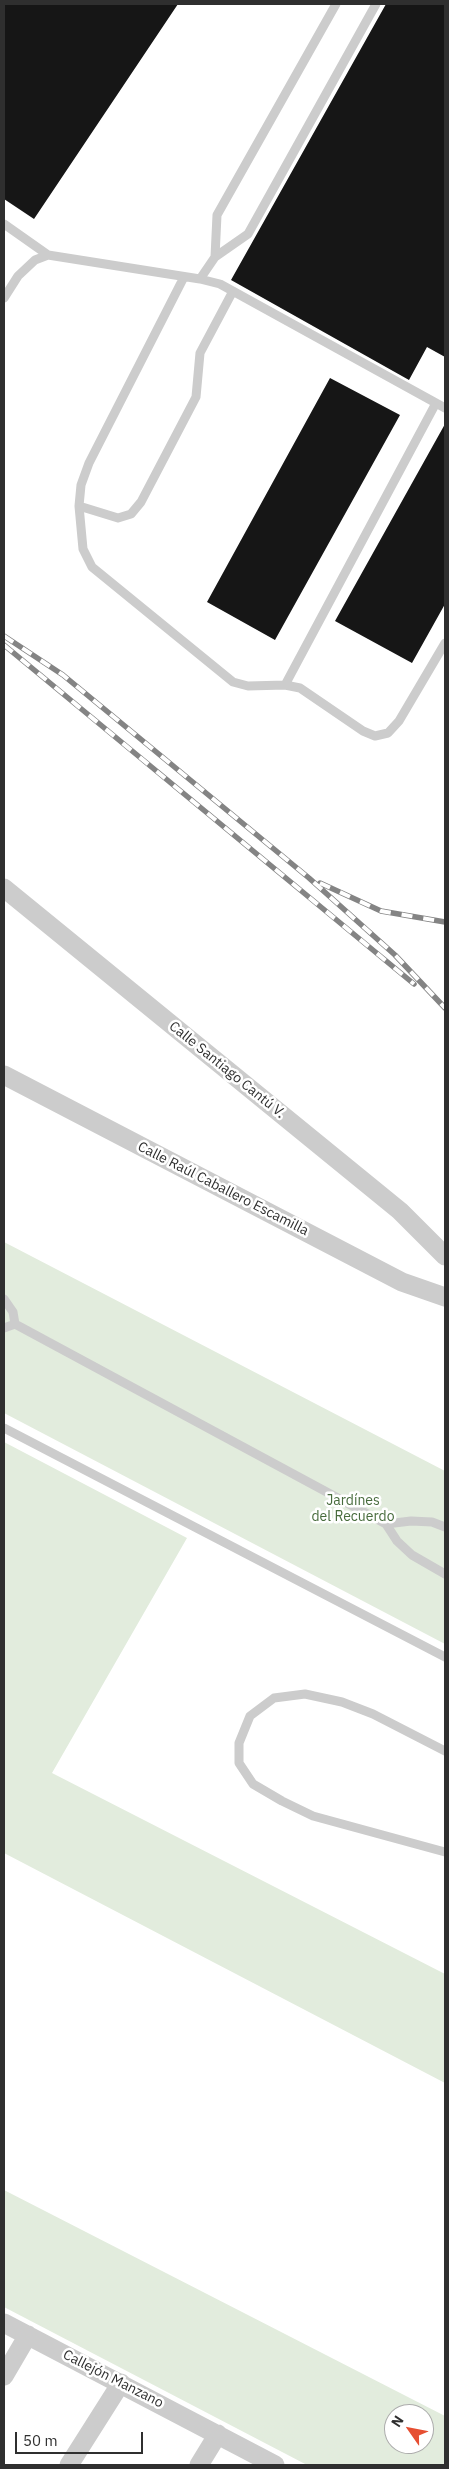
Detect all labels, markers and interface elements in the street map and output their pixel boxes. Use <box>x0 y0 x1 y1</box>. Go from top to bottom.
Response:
street label: Calle Santiago Cantú V. <box>166 1018 288 1122</box>
street label: Calle Raúl Caballero Escamilla <box>135 1138 311 1240</box>
park label: Jardínes del Recuerdo <box>311 1493 395 1525</box>
street label: Callejón Manzano <box>60 2346 166 2412</box>
north arrow <box>384 2404 434 2454</box>
text: N <box>387 2412 408 2431</box>
scale bar <box>18 2422 145 2454</box>
text: 50 m <box>23 2431 58 2450</box>

